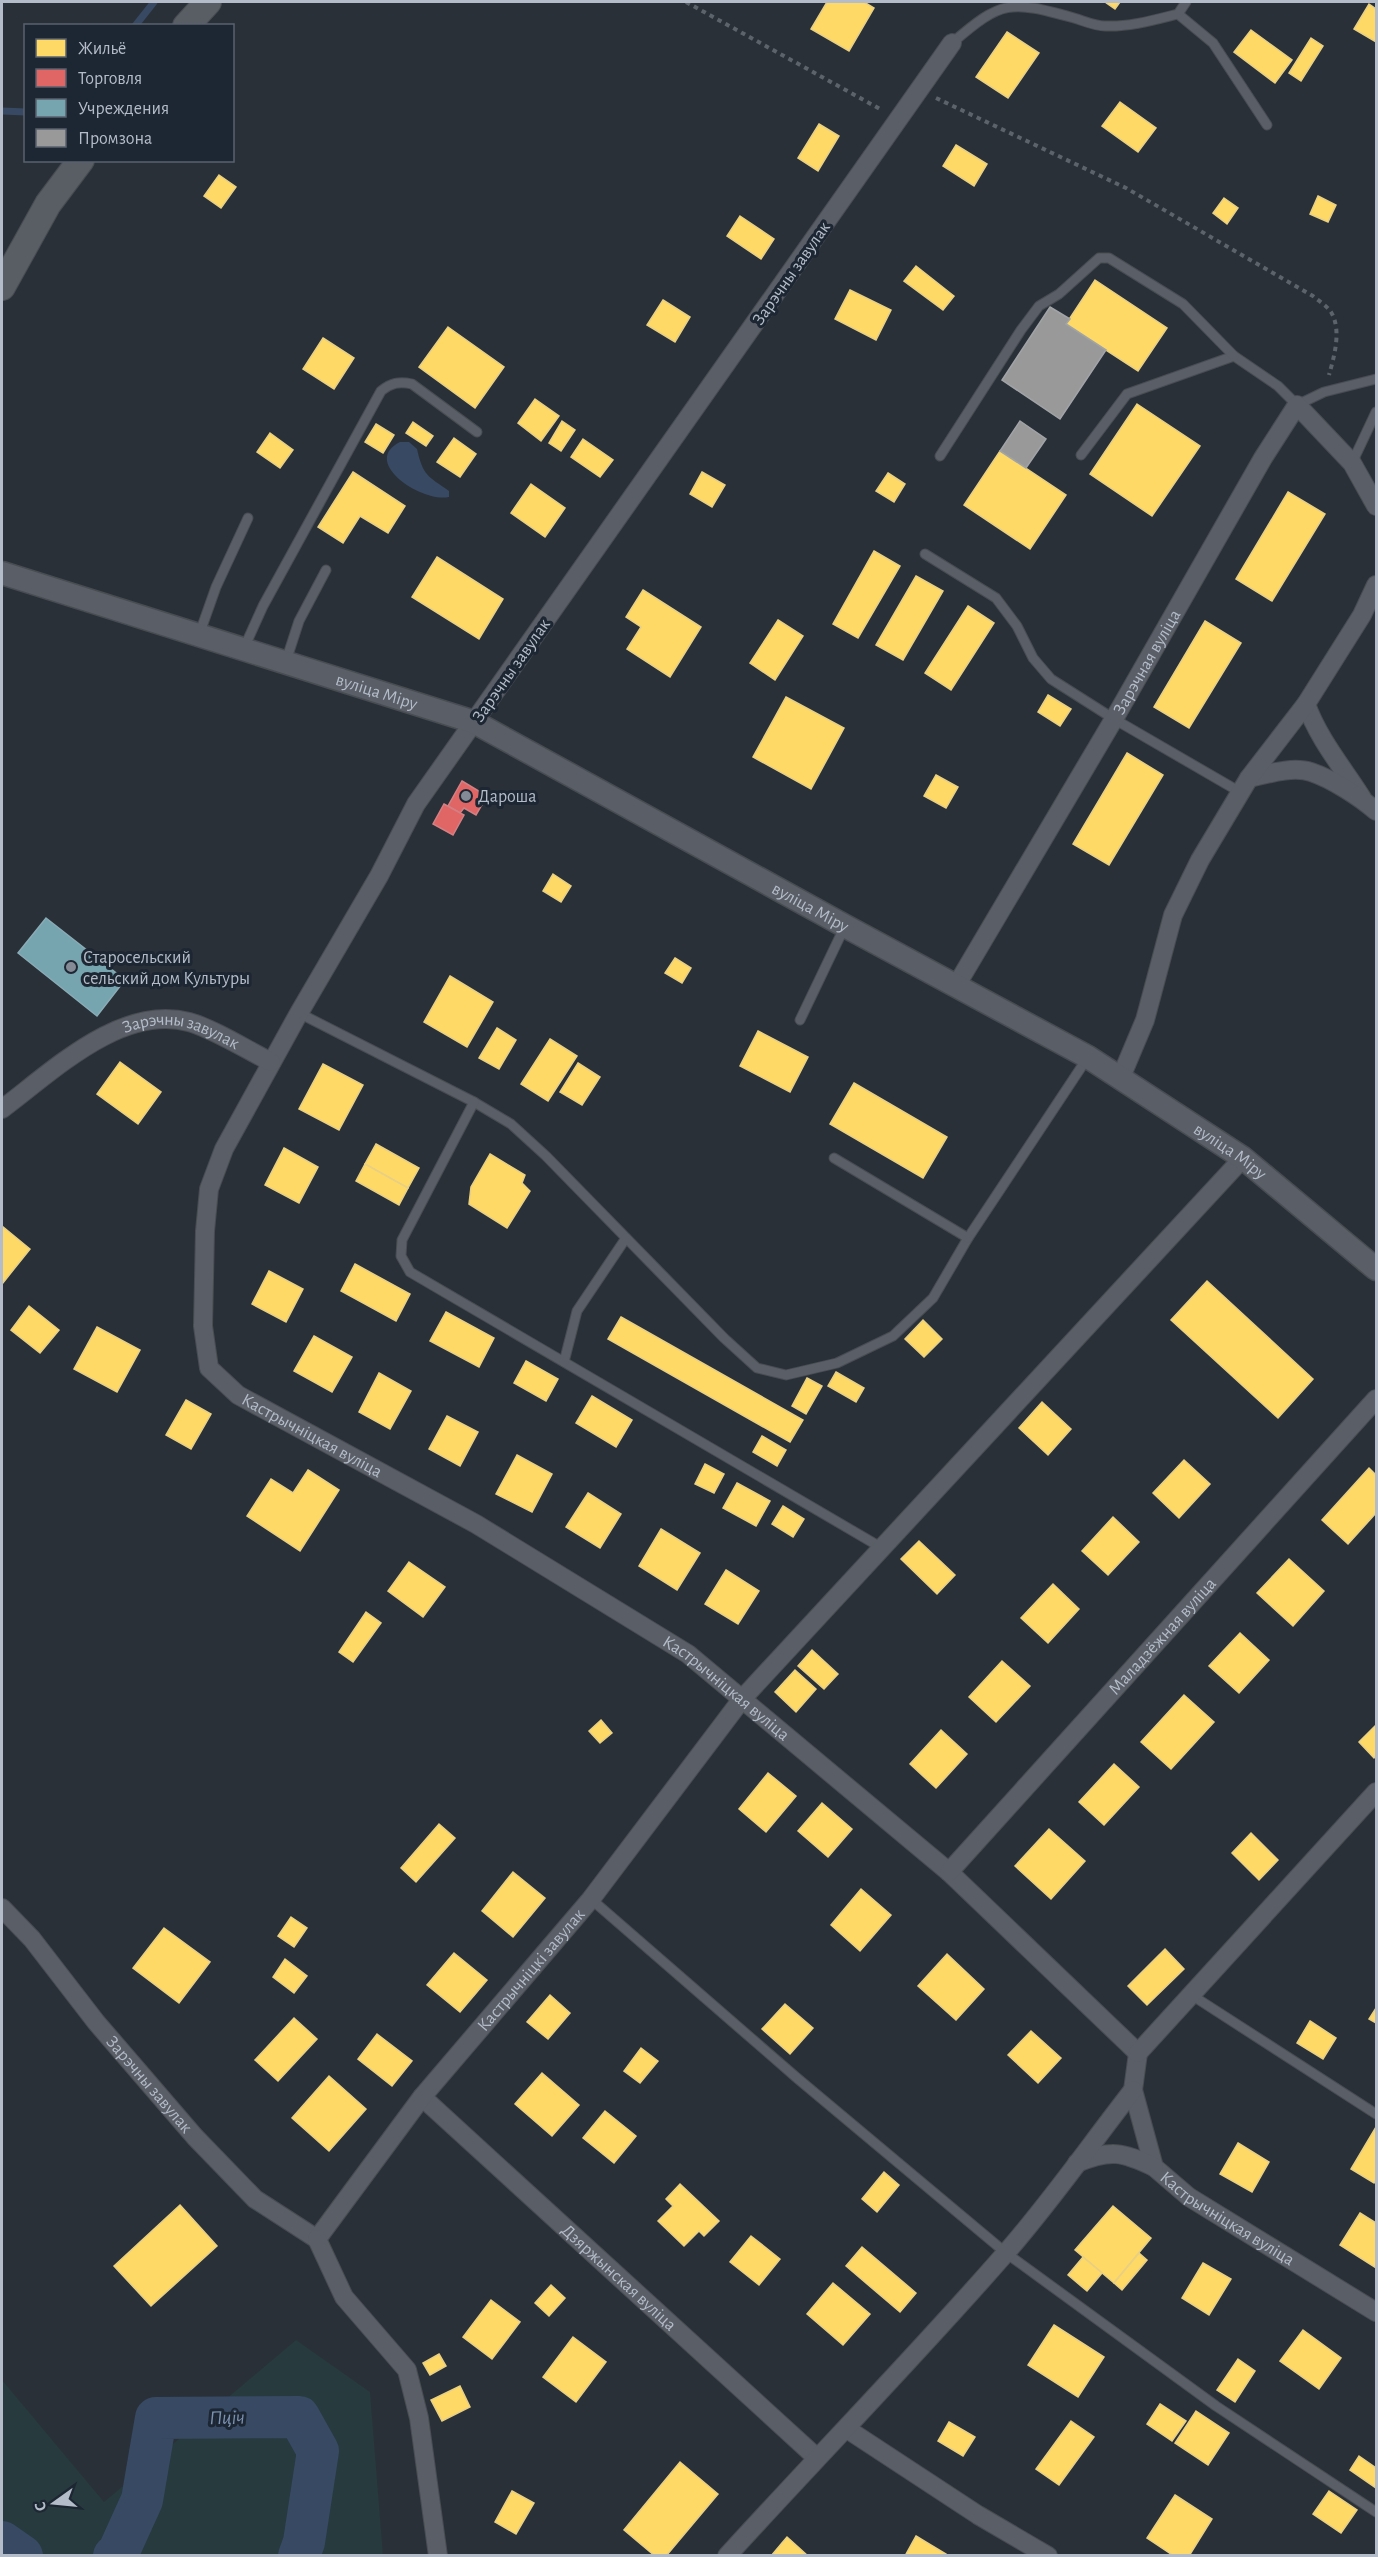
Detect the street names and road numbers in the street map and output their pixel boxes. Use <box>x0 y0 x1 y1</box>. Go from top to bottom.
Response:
street label: Зарэчны завулак <box>750 218 834 329</box>
street label: Зарэчная вуліца <box>1110 607 1184 718</box>
street label: Зарэчны завулак <box>470 615 554 726</box>
street label: вуліца Міру <box>333 671 420 714</box>
street label: вуліца Міру <box>769 880 852 936</box>
street label: Зарэчны завулак <box>120 1011 243 1054</box>
street label: вуліца Міру <box>1190 1120 1270 1184</box>
street label: Кастрычніцкая вуліца <box>238 1391 385 1481</box>
street label: Маладзёжная вуліца <box>1106 1575 1220 1699</box>
street label: Кастрычніцкая вуліца <box>659 1633 792 1745</box>
street label: Кастрычніцкі завулак <box>474 1905 589 2035</box>
street label: Зарэчны завулак <box>102 2033 196 2137</box>
street label: Кастрычніцкая вуліца <box>1156 2168 1297 2270</box>
street label: Дзяржынская вуліца <box>557 2221 679 2335</box>

